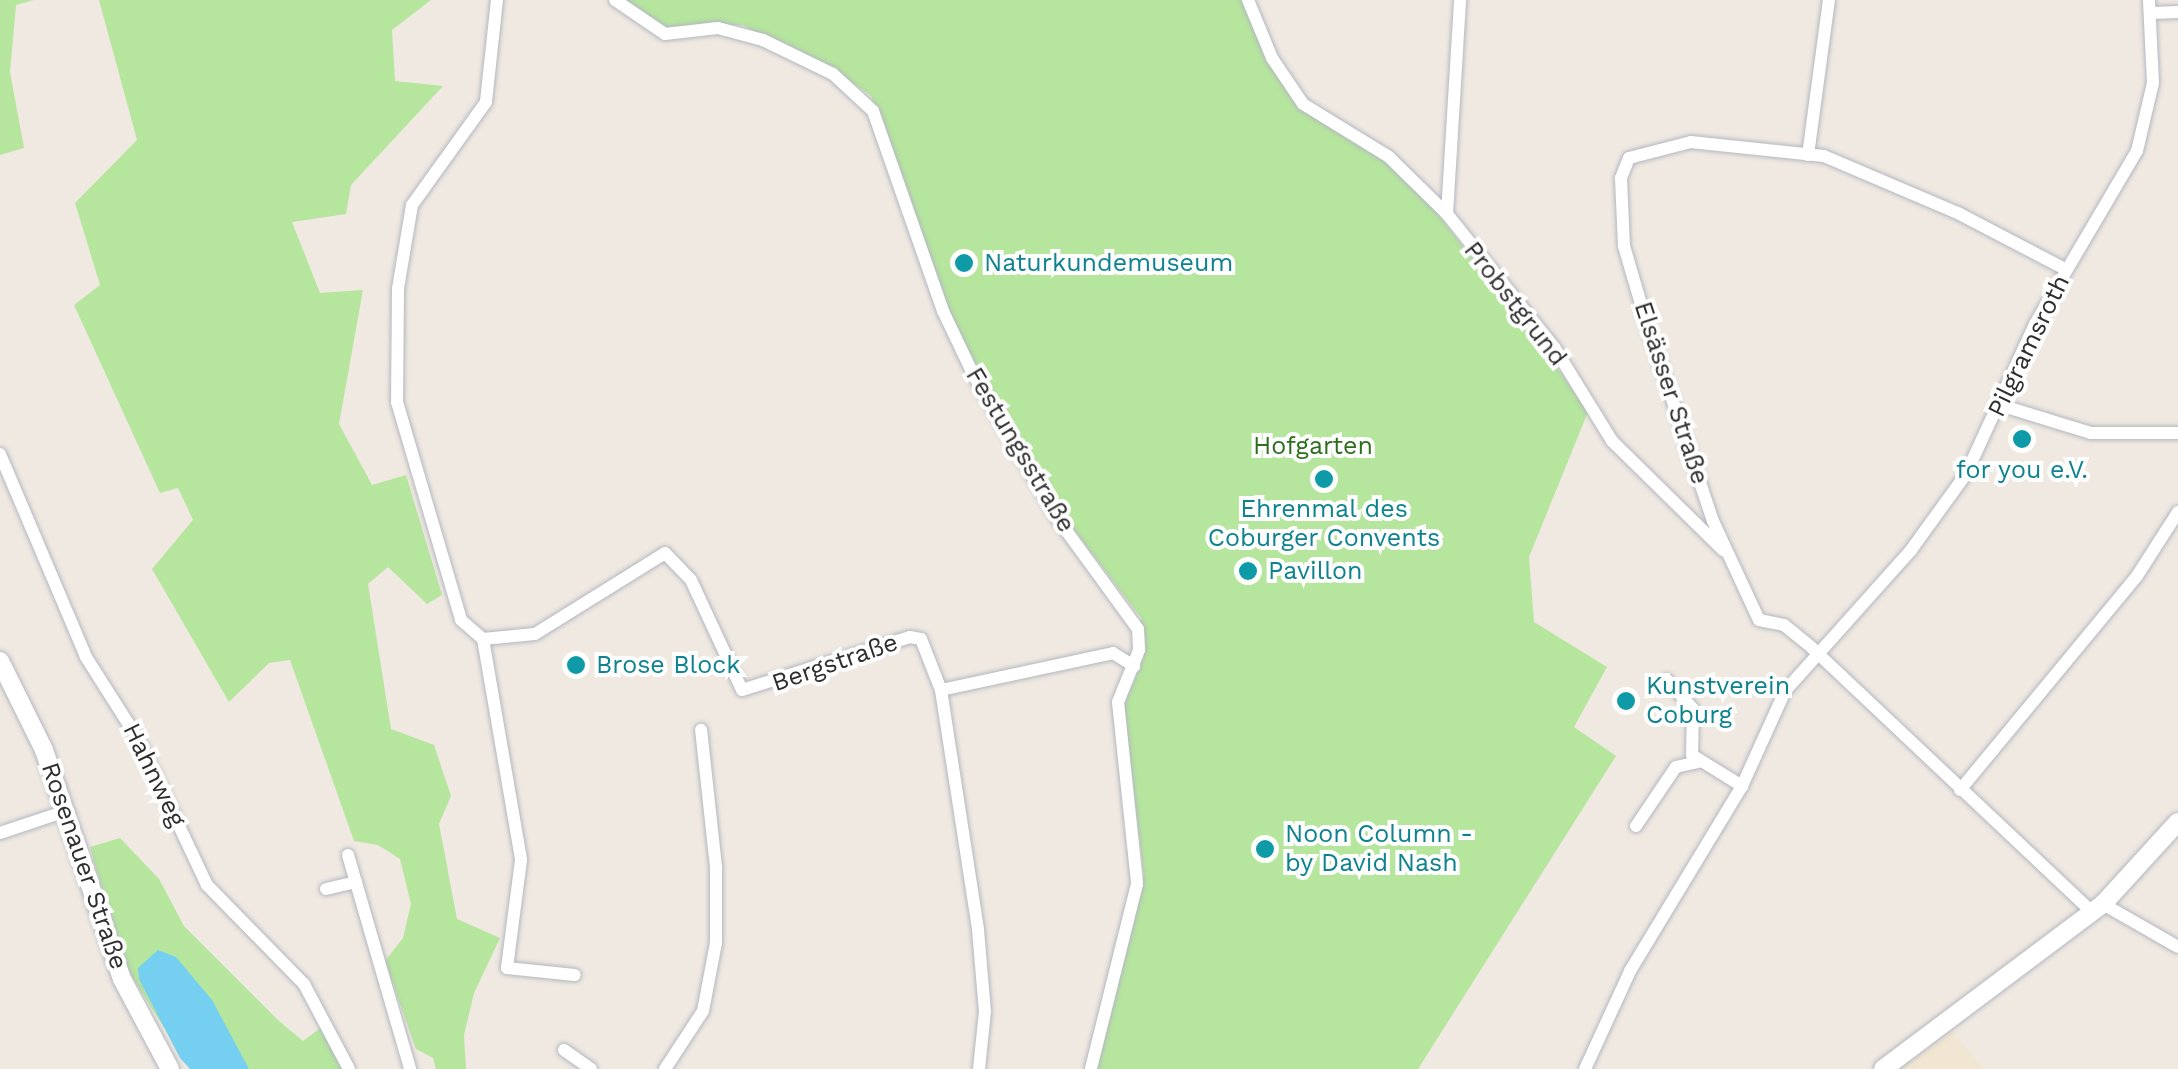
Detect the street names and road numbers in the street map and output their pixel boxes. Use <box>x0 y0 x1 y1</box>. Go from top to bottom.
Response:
street label: Probstgrund <box>1457 236 1573 372</box>
street label: Pilgramsroth <box>1982 270 2076 422</box>
street label: Elsässer Straße <box>1627 298 1715 488</box>
street label: Festungsstraße <box>959 362 1081 538</box>
street label: Bergstraße <box>768 627 902 699</box>
street label: Hahnweg <box>116 718 192 832</box>
street label: Rosenauer Straße <box>34 758 134 974</box>

